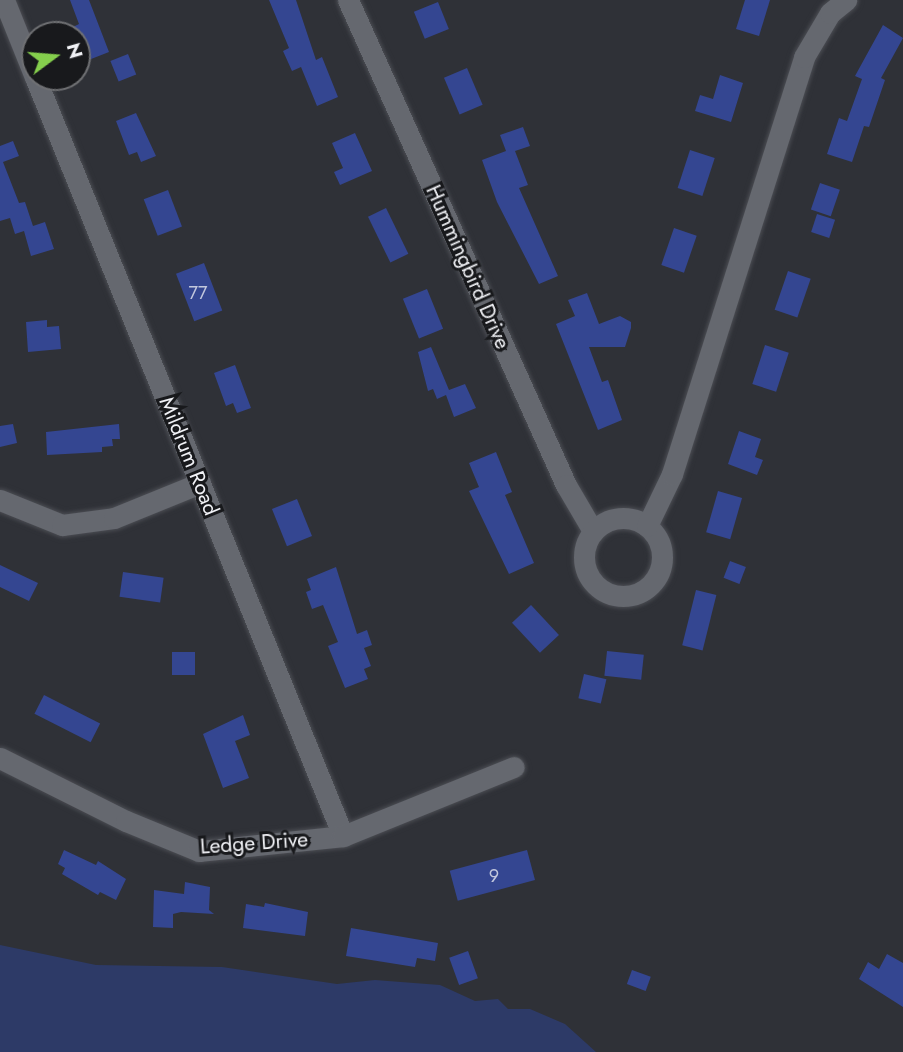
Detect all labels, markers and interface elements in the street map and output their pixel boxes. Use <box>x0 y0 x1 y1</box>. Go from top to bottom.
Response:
north arrow <box>21 21 91 91</box>
text: N <box>60 40 90 62</box>
street label: Hummingbird Drive <box>421 181 515 353</box>
house number: 77 <box>189 282 207 304</box>
street label: Mildrum Road <box>154 393 224 519</box>
street label: Ledge Drive <box>199 827 309 859</box>
house number: 9 <box>489 865 499 887</box>

